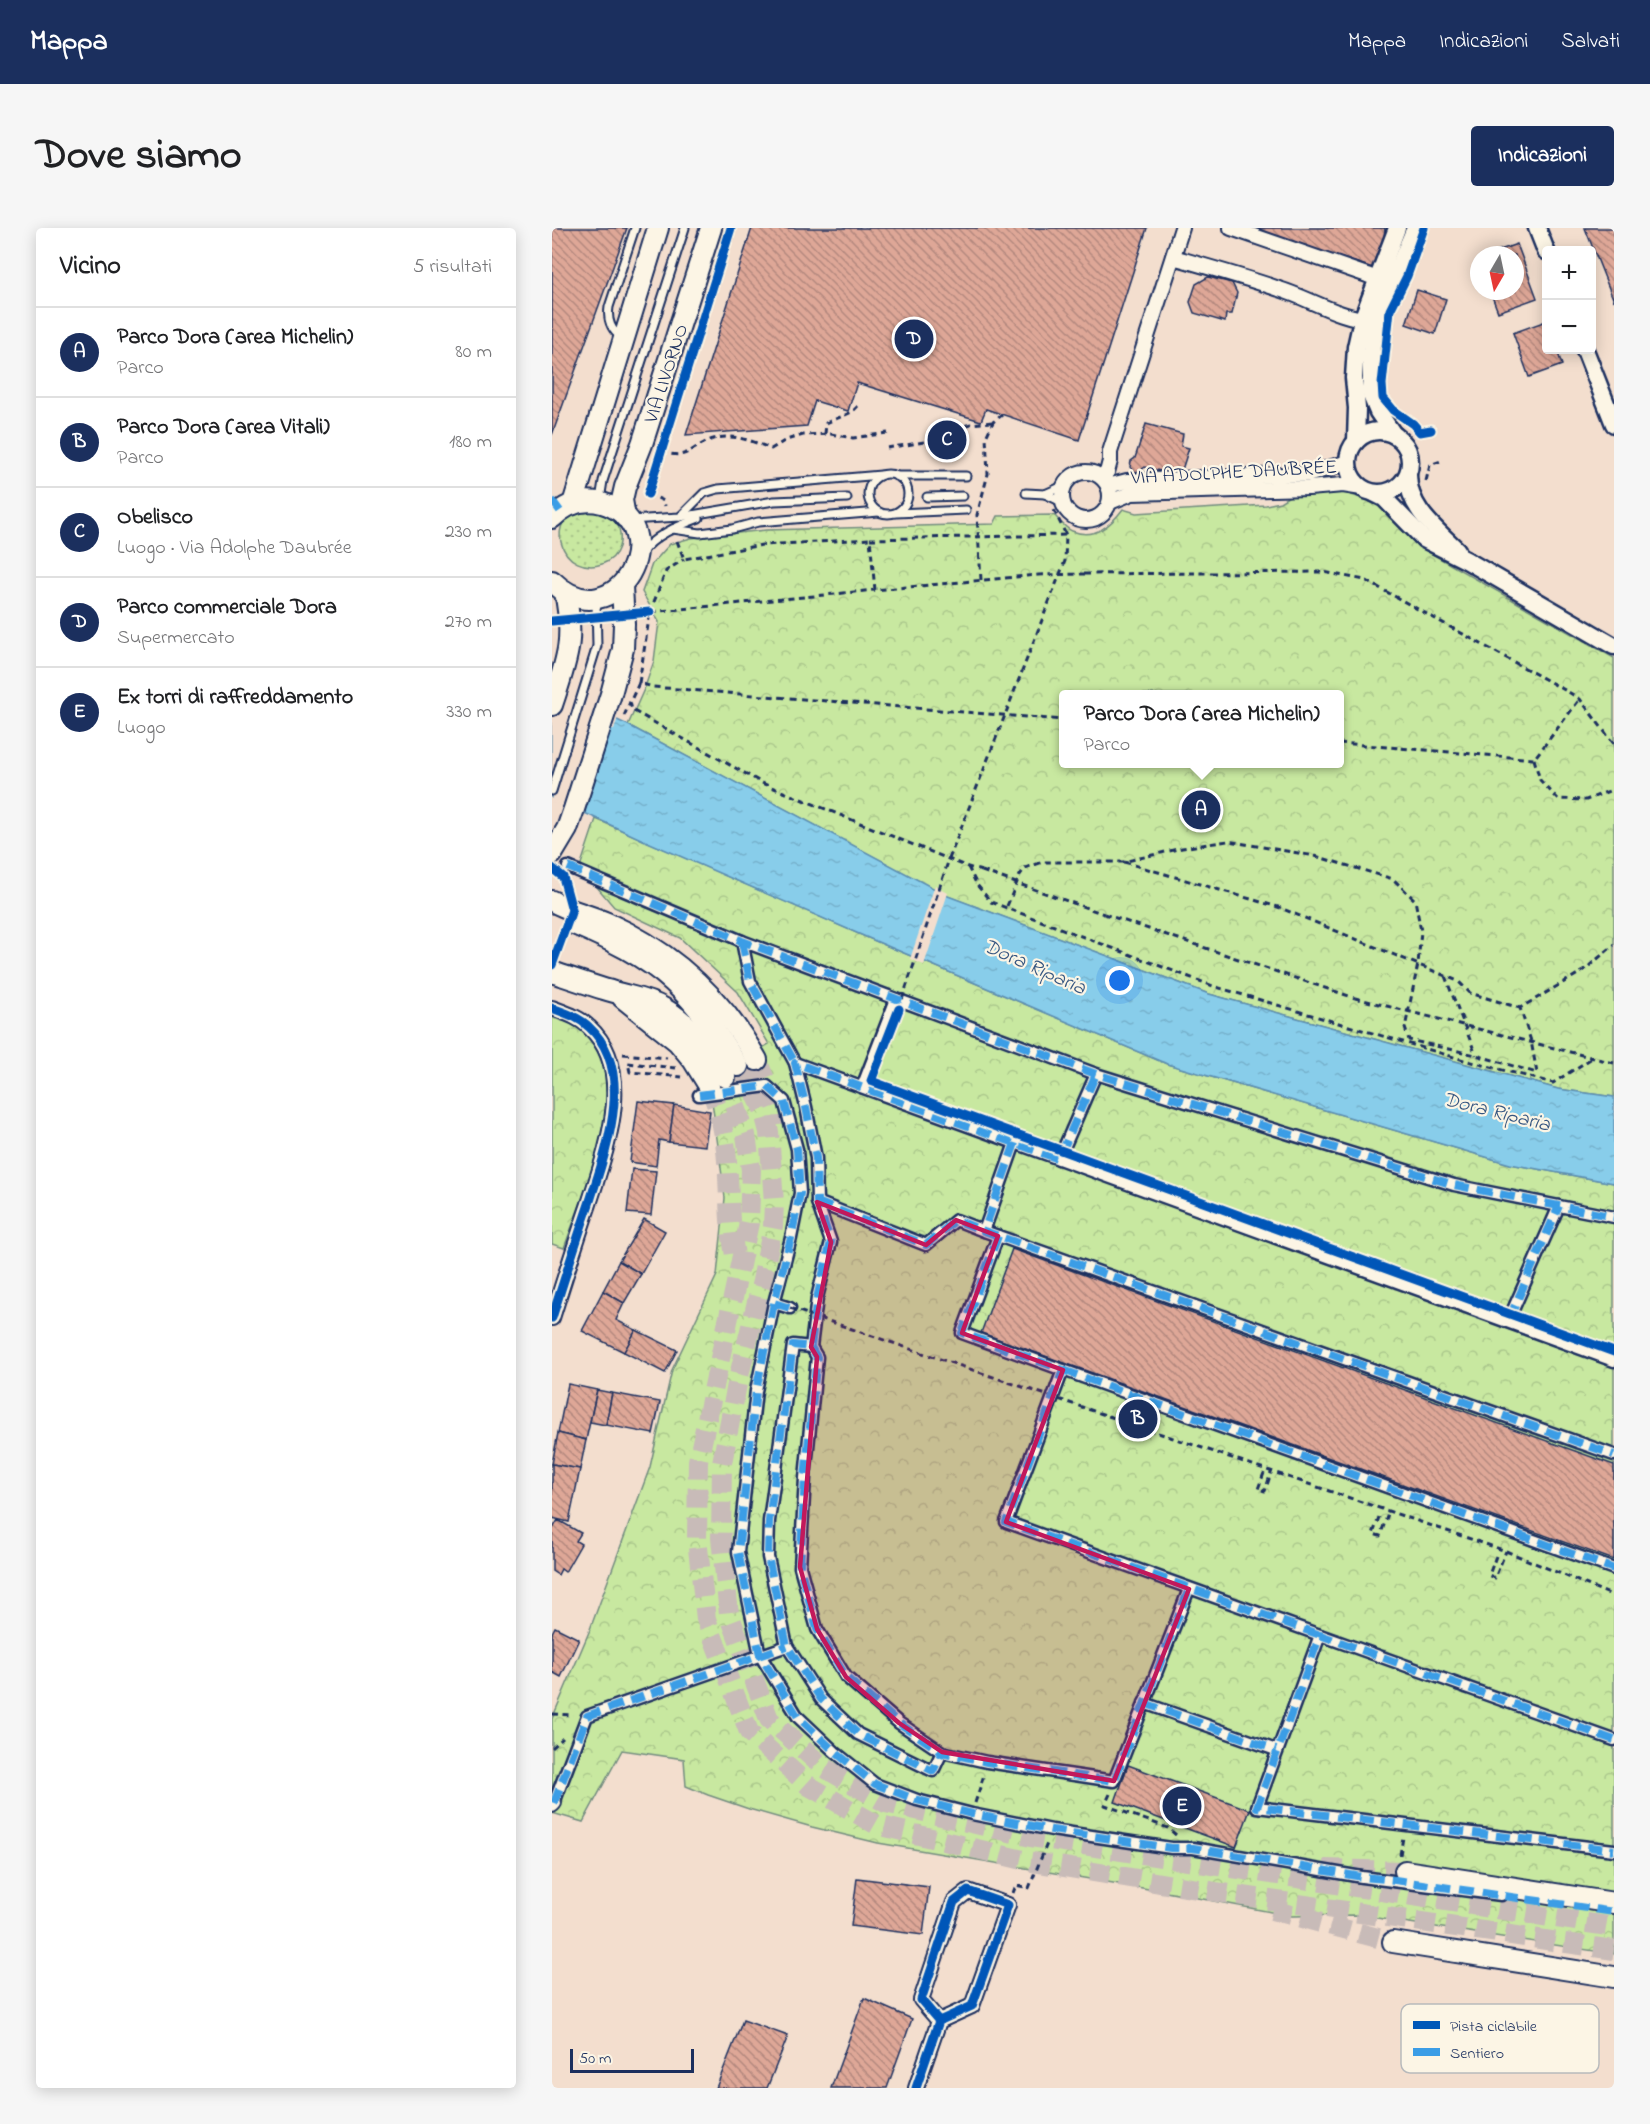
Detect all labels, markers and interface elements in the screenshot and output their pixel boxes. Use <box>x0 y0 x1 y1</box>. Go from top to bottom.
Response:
text: Mappa <box>30 22 108 63</box>
text: Mappa <box>1348 27 1406 57</box>
text: Indicazioni <box>1439 27 1528 57</box>
text: Salvati <box>1561 27 1620 57</box>
text: Dove siamo <box>36 126 242 187</box>
button: Indicazioni <box>1471 126 1614 186</box>
north arrow <box>1470 246 1524 300</box>
map controls <box>1542 246 1596 354</box>
button: + <box>1542 246 1596 300</box>
text: Vicino <box>60 248 121 286</box>
text: 5 risultati <box>413 253 492 282</box>
button: − <box>1542 300 1596 354</box>
pin: D <box>894 316 934 362</box>
street label: VIA LIVORNO <box>637 321 697 428</box>
text: Parco Dora (area Michelin) <box>117 322 353 354</box>
text: A <box>73 338 86 367</box>
text: 80 m <box>455 338 492 367</box>
text: Parco <box>117 354 164 383</box>
text: Parco Dora (area Vitali) <box>117 412 330 444</box>
pin: C <box>928 418 966 462</box>
text: B <box>73 428 86 457</box>
text: 180 m <box>449 428 492 457</box>
text: Parco <box>117 444 164 473</box>
street label: VIA ADOLPHE DAUBRÉE <box>1129 454 1338 493</box>
text: Obelisco <box>117 502 193 534</box>
text: C <box>74 518 85 547</box>
text: 230 m <box>445 518 492 547</box>
text: Luogo · Via Adolphe Daubrée <box>117 534 352 563</box>
text: Parco commerciale Dora <box>117 592 337 624</box>
text: D <box>72 608 87 637</box>
text: 270 m <box>445 608 492 637</box>
text: Supermercato <box>117 624 235 653</box>
text: Ex torri di raffreddamento <box>117 682 353 714</box>
popup <box>1059 690 1344 768</box>
text: E <box>73 698 86 727</box>
text: 330 m <box>446 698 492 727</box>
text: Parco Dora (area Michelin) <box>1083 699 1320 731</box>
text: Luogo <box>117 714 166 743</box>
text: Parco <box>1083 731 1130 760</box>
pin: A <box>1182 788 1220 832</box>
water label: Dora Riparia <box>978 932 1091 1004</box>
your location <box>1105 966 1134 995</box>
water label: Dora Riparia <box>1440 1085 1554 1141</box>
pin: B <box>1118 1396 1158 1442</box>
pin: E <box>1162 1784 1202 1828</box>
legend <box>1401 2004 1599 2073</box>
text: Pista ciclabile <box>1450 2015 1538 2039</box>
text: Sentiero <box>1450 2042 1504 2066</box>
scale bar <box>570 2046 694 2074</box>
text: 50 m <box>579 2047 611 2071</box>

